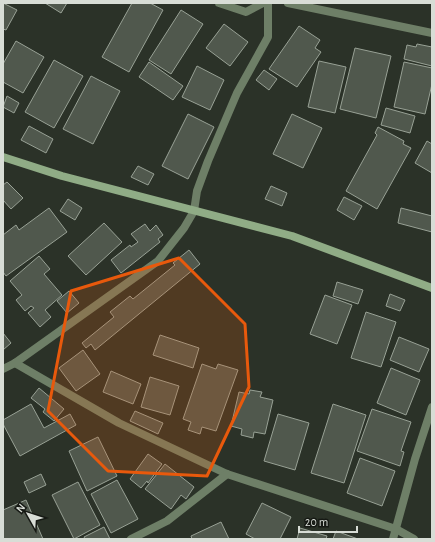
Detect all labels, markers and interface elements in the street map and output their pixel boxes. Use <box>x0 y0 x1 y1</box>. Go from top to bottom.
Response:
north arrow <box>8 494 48 534</box>
text: N <box>14 502 27 514</box>
scale bar <box>299 508 357 534</box>
text: 20 m <box>305 516 328 528</box>

